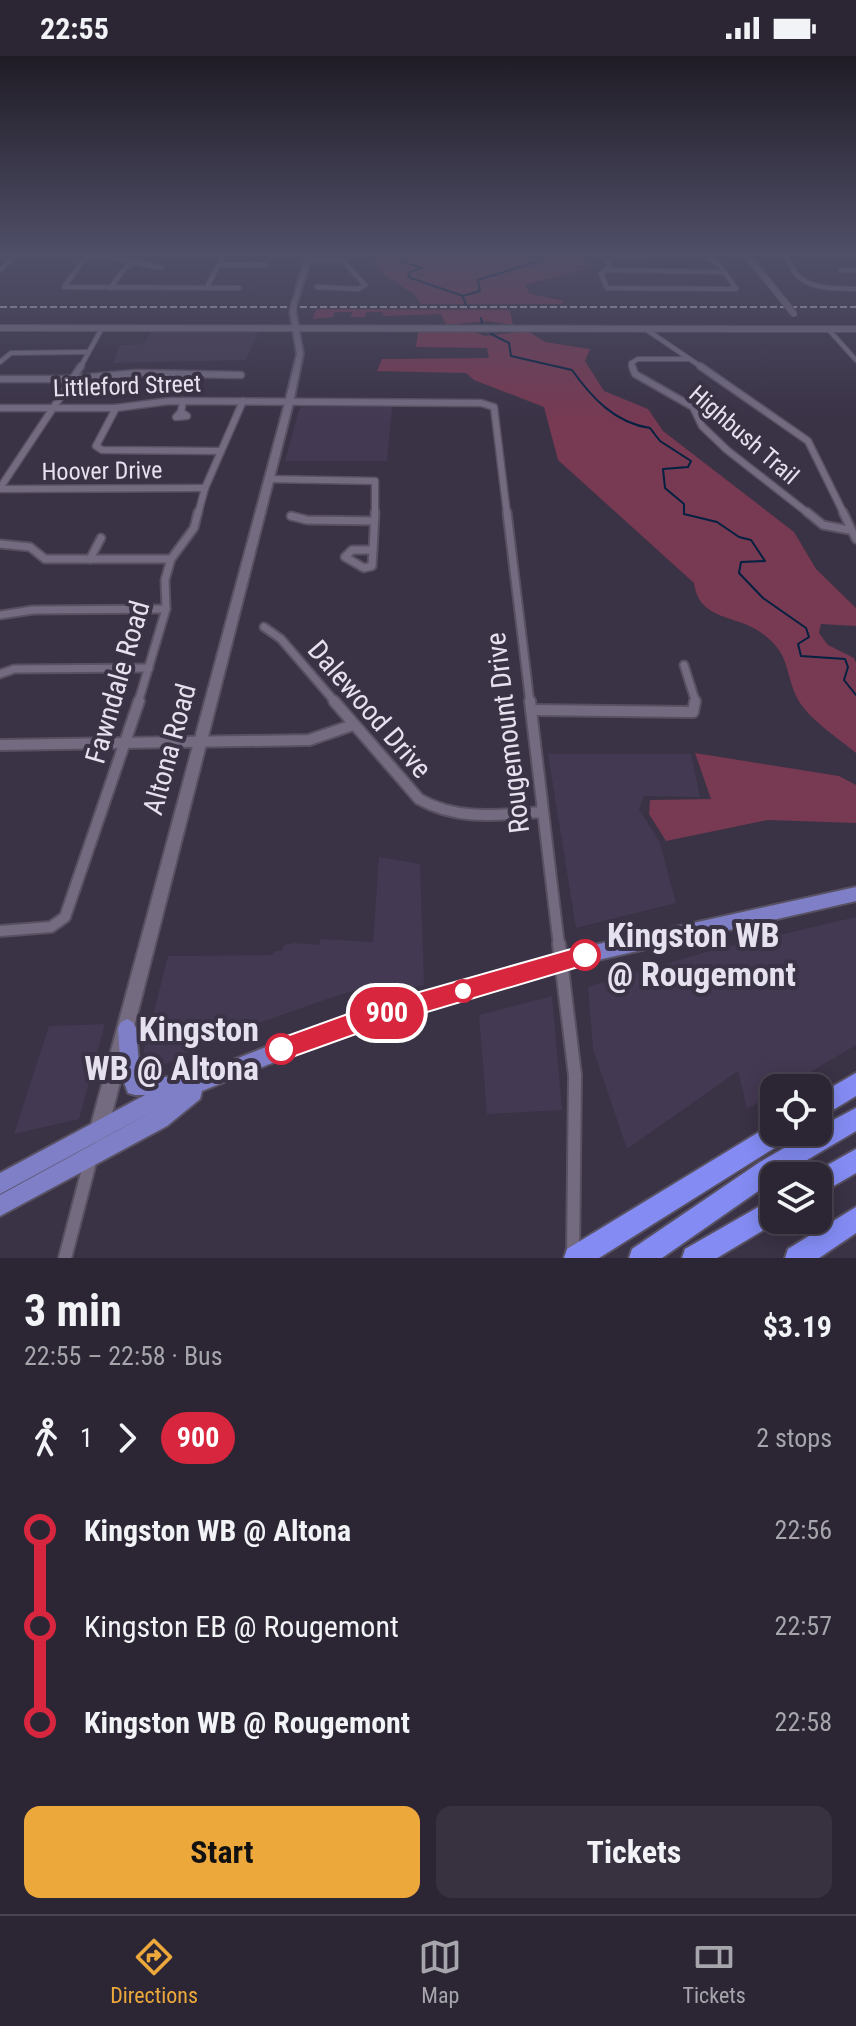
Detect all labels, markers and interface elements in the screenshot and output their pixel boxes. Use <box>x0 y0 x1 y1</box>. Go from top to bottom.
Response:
text: 22:55 <box>40 11 109 46</box>
street label: Littleford Street <box>52 369 202 403</box>
street label: Highbush Trail <box>684 380 804 490</box>
street label: Hoover Drive <box>41 456 163 486</box>
street label: Fawndale Road <box>79 597 156 767</box>
street label: Rougemount Drive <box>479 631 536 835</box>
street label: Dalewood Drive <box>301 634 438 785</box>
street label: Altona Road <box>136 680 203 818</box>
place label: Kingston WB @ Rougemont <box>607 915 796 994</box>
marker: Kingston WB @ Rougemont <box>570 940 600 970</box>
unlabelled marker <box>452 980 474 1002</box>
line badge: 900 <box>341 987 433 1039</box>
text: 900 <box>366 996 408 1029</box>
place label: Kingston WB @ Altona <box>84 1009 259 1088</box>
marker: Kingston WB @ Altona <box>266 1034 296 1064</box>
map controls <box>760 1074 832 1234</box>
button: locate <box>760 1074 832 1146</box>
button: layers <box>760 1162 832 1234</box>
text: 3 min <box>24 1285 122 1337</box>
text: $3.19 <box>763 1309 832 1344</box>
text: 22:55 – 22:58 · Bus <box>24 1341 223 1371</box>
icon: walk <box>24 1416 68 1460</box>
icon: forward <box>105 1416 149 1460</box>
text: 900 <box>177 1421 219 1454</box>
text: 1 <box>80 1423 93 1453</box>
text: 2 stops <box>756 1423 832 1453</box>
text: Kingston WB @ Altona <box>84 1513 351 1548</box>
text: 22:56 <box>775 1515 832 1545</box>
text: Kingston EB @ Rougemont <box>84 1609 399 1644</box>
text: 22:57 <box>775 1611 832 1641</box>
text: Kingston WB @ Rougemont <box>84 1705 410 1740</box>
text: 22:58 <box>775 1707 832 1737</box>
button: Start <box>24 1806 420 1898</box>
button: Tickets <box>436 1806 832 1898</box>
tab: Directions <box>110 1935 198 2008</box>
tab: Map <box>418 1935 462 2008</box>
tab: Tickets <box>683 1935 746 2008</box>

